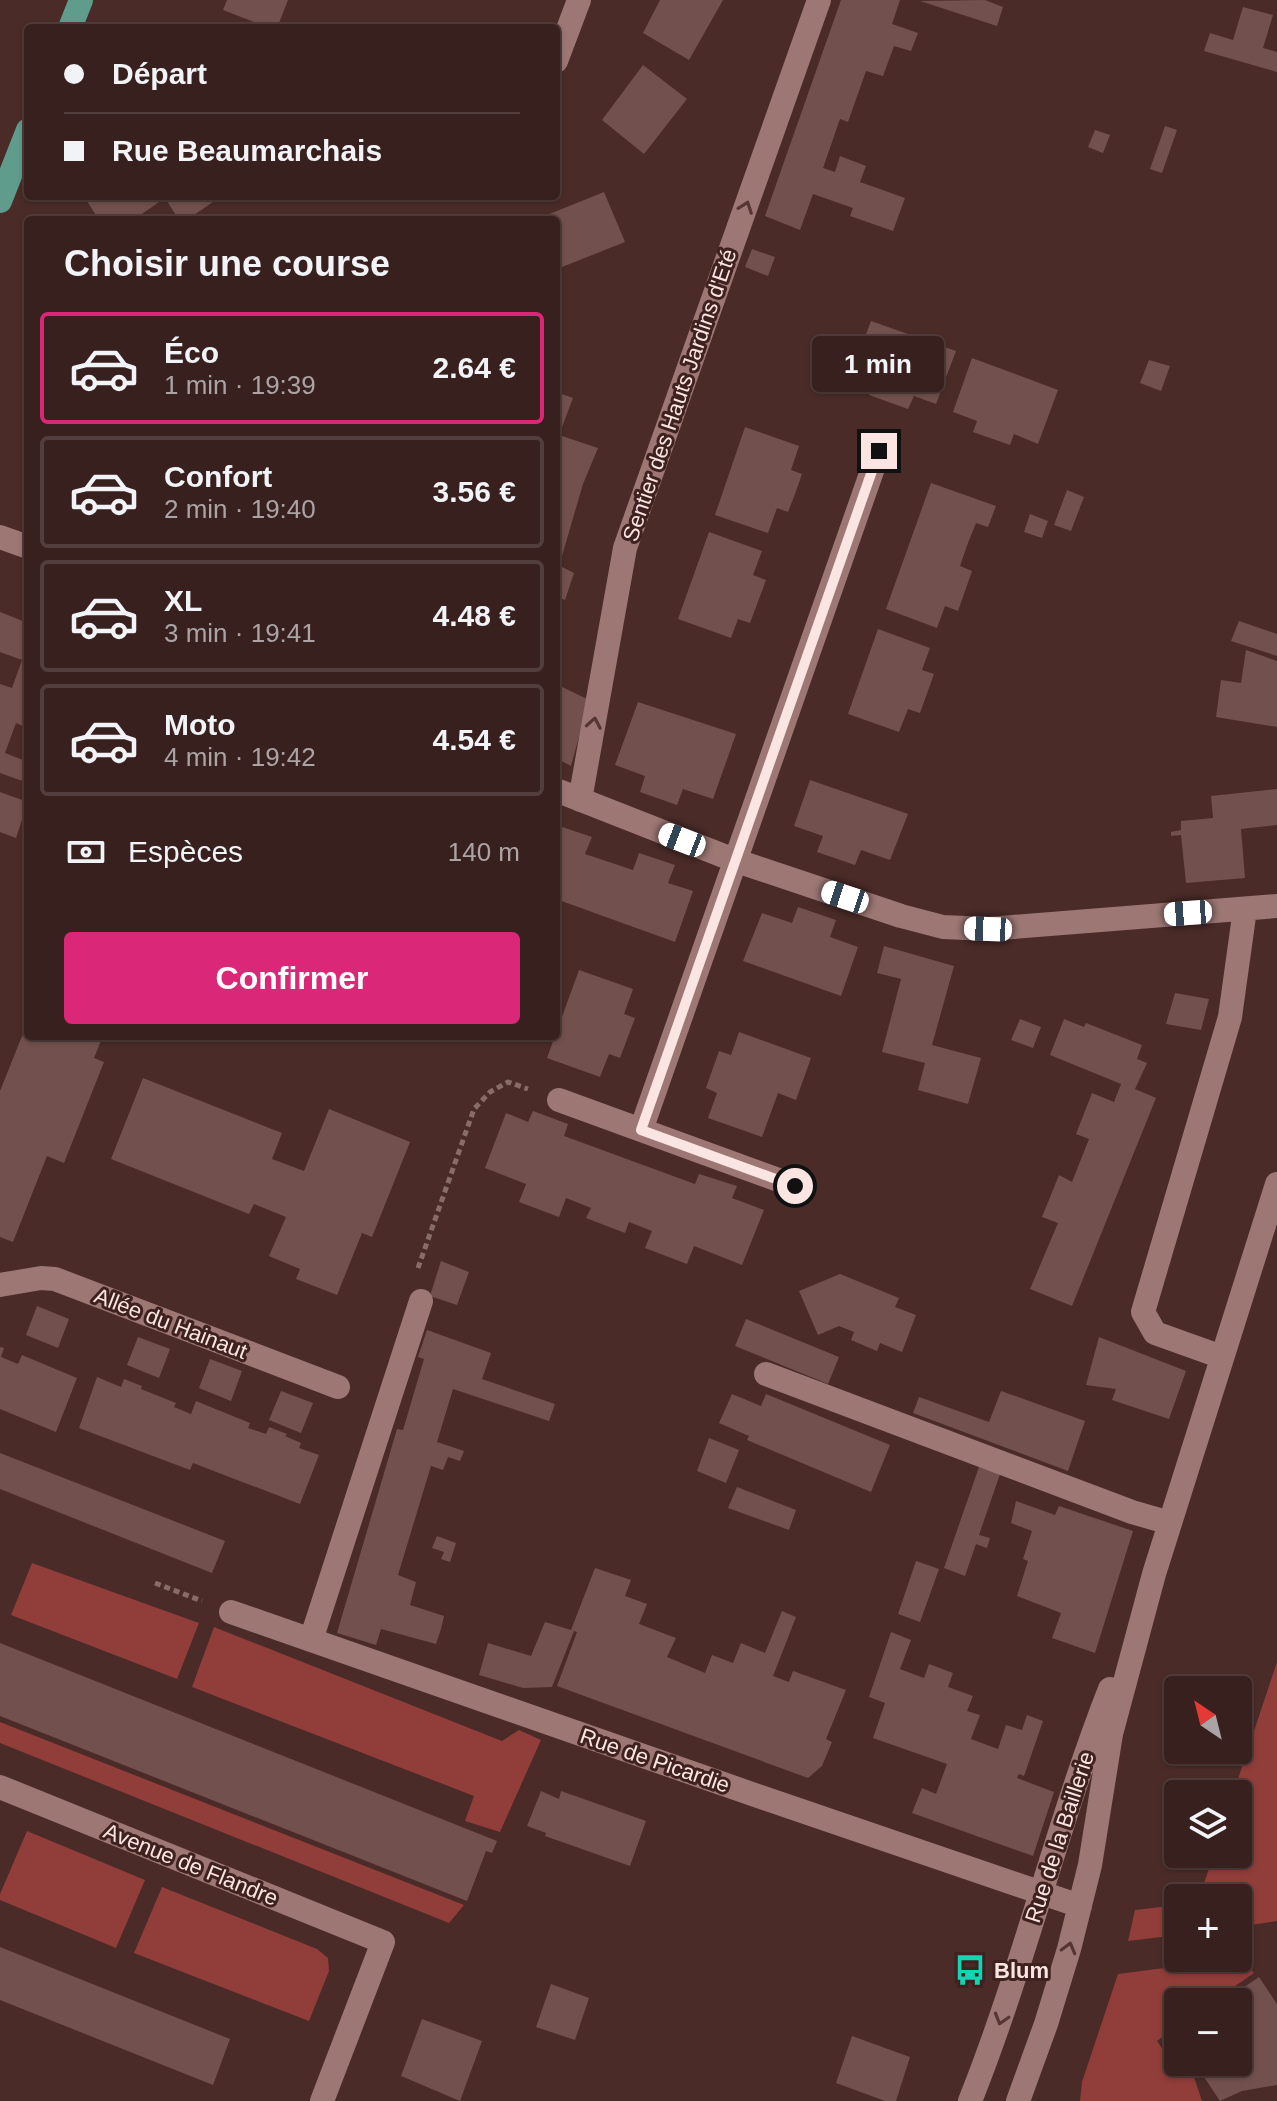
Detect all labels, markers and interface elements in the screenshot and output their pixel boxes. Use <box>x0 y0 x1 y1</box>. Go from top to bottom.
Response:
text: Départ <box>112 57 207 90</box>
text: Rue Beaumarchais <box>112 134 382 167</box>
one-way arrow <box>736 201 752 215</box>
text: Choisir une course <box>64 243 390 284</box>
street label: Sentier des Hauts Jardins d'Eté <box>618 246 741 545</box>
icon: car <box>68 332 140 404</box>
callout: 1 min <box>813 335 945 391</box>
text: Éco <box>164 336 219 369</box>
text: 1 min <box>844 349 912 379</box>
text: 2.64 € <box>433 351 516 384</box>
text: 1 min · 19:39 <box>164 370 316 400</box>
route end <box>861 433 897 469</box>
icon: car <box>68 456 140 528</box>
text: Confort <box>164 460 272 493</box>
text: 3.56 € <box>433 475 516 508</box>
text: 2 min · 19:40 <box>164 494 316 524</box>
icon: car <box>68 580 140 652</box>
text: XL <box>164 584 202 617</box>
text: 4.48 € <box>433 599 516 632</box>
text: 3 min · 19:41 <box>164 618 316 648</box>
icon: car <box>68 704 140 776</box>
text: Moto <box>164 708 236 741</box>
one-way arrow <box>584 716 601 730</box>
text: 4.54 € <box>433 723 516 756</box>
text: 4 min · 19:42 <box>164 742 316 772</box>
car <box>655 820 709 860</box>
icon: cash <box>64 830 108 874</box>
text: Espèces <box>128 835 243 868</box>
text: 140 m <box>448 837 520 867</box>
car <box>818 878 872 916</box>
car <box>1163 899 1213 927</box>
car <box>964 916 1012 942</box>
button: Confirmer <box>64 932 520 1024</box>
route start <box>777 1168 813 1204</box>
street label: Allée du Hainaut <box>91 1283 251 1364</box>
north arrow <box>1164 1676 1252 1764</box>
map controls <box>1164 1676 1252 2076</box>
street label: Rue de Picardie <box>577 1723 733 1798</box>
street label: Rue de la Baillerie <box>1020 1748 1099 1926</box>
button: layers <box>1164 1780 1252 1868</box>
street label: Avenue de Flandre <box>100 1818 281 1911</box>
button: + <box>1164 1884 1252 1972</box>
one-way arrow <box>1060 1941 1076 1955</box>
bus stop icon: Blum <box>953 1953 987 1987</box>
place label: Blum <box>994 1958 1049 1983</box>
button: − <box>1164 1988 1252 2076</box>
one-way arrow <box>994 2011 1010 2025</box>

